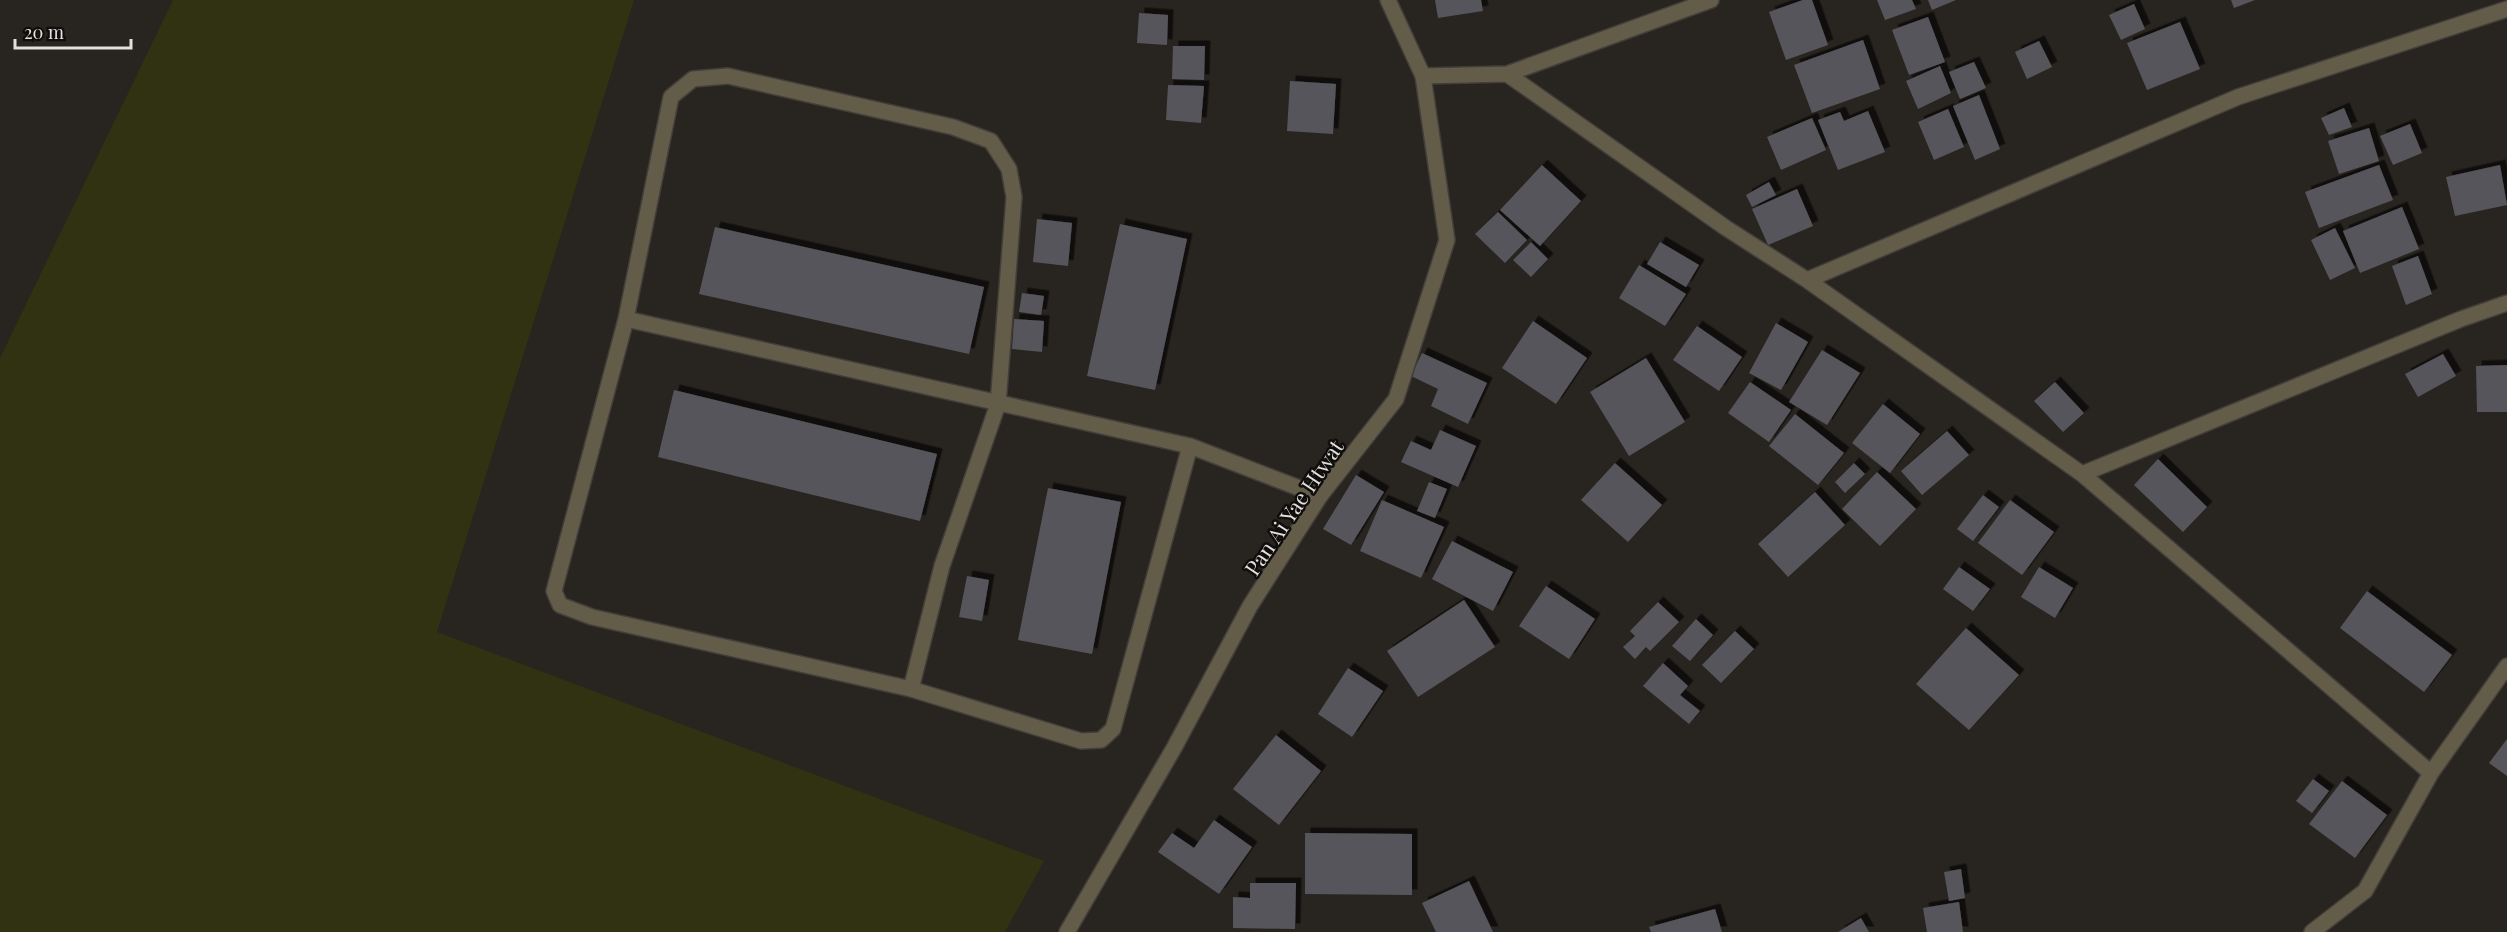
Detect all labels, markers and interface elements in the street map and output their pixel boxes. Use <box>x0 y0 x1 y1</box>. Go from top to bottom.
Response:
scale bar <box>15 12 130 50</box>
text: 20 m <box>24 20 64 44</box>
street label: Pan Ai Yae Htwat <box>1237 433 1349 580</box>

